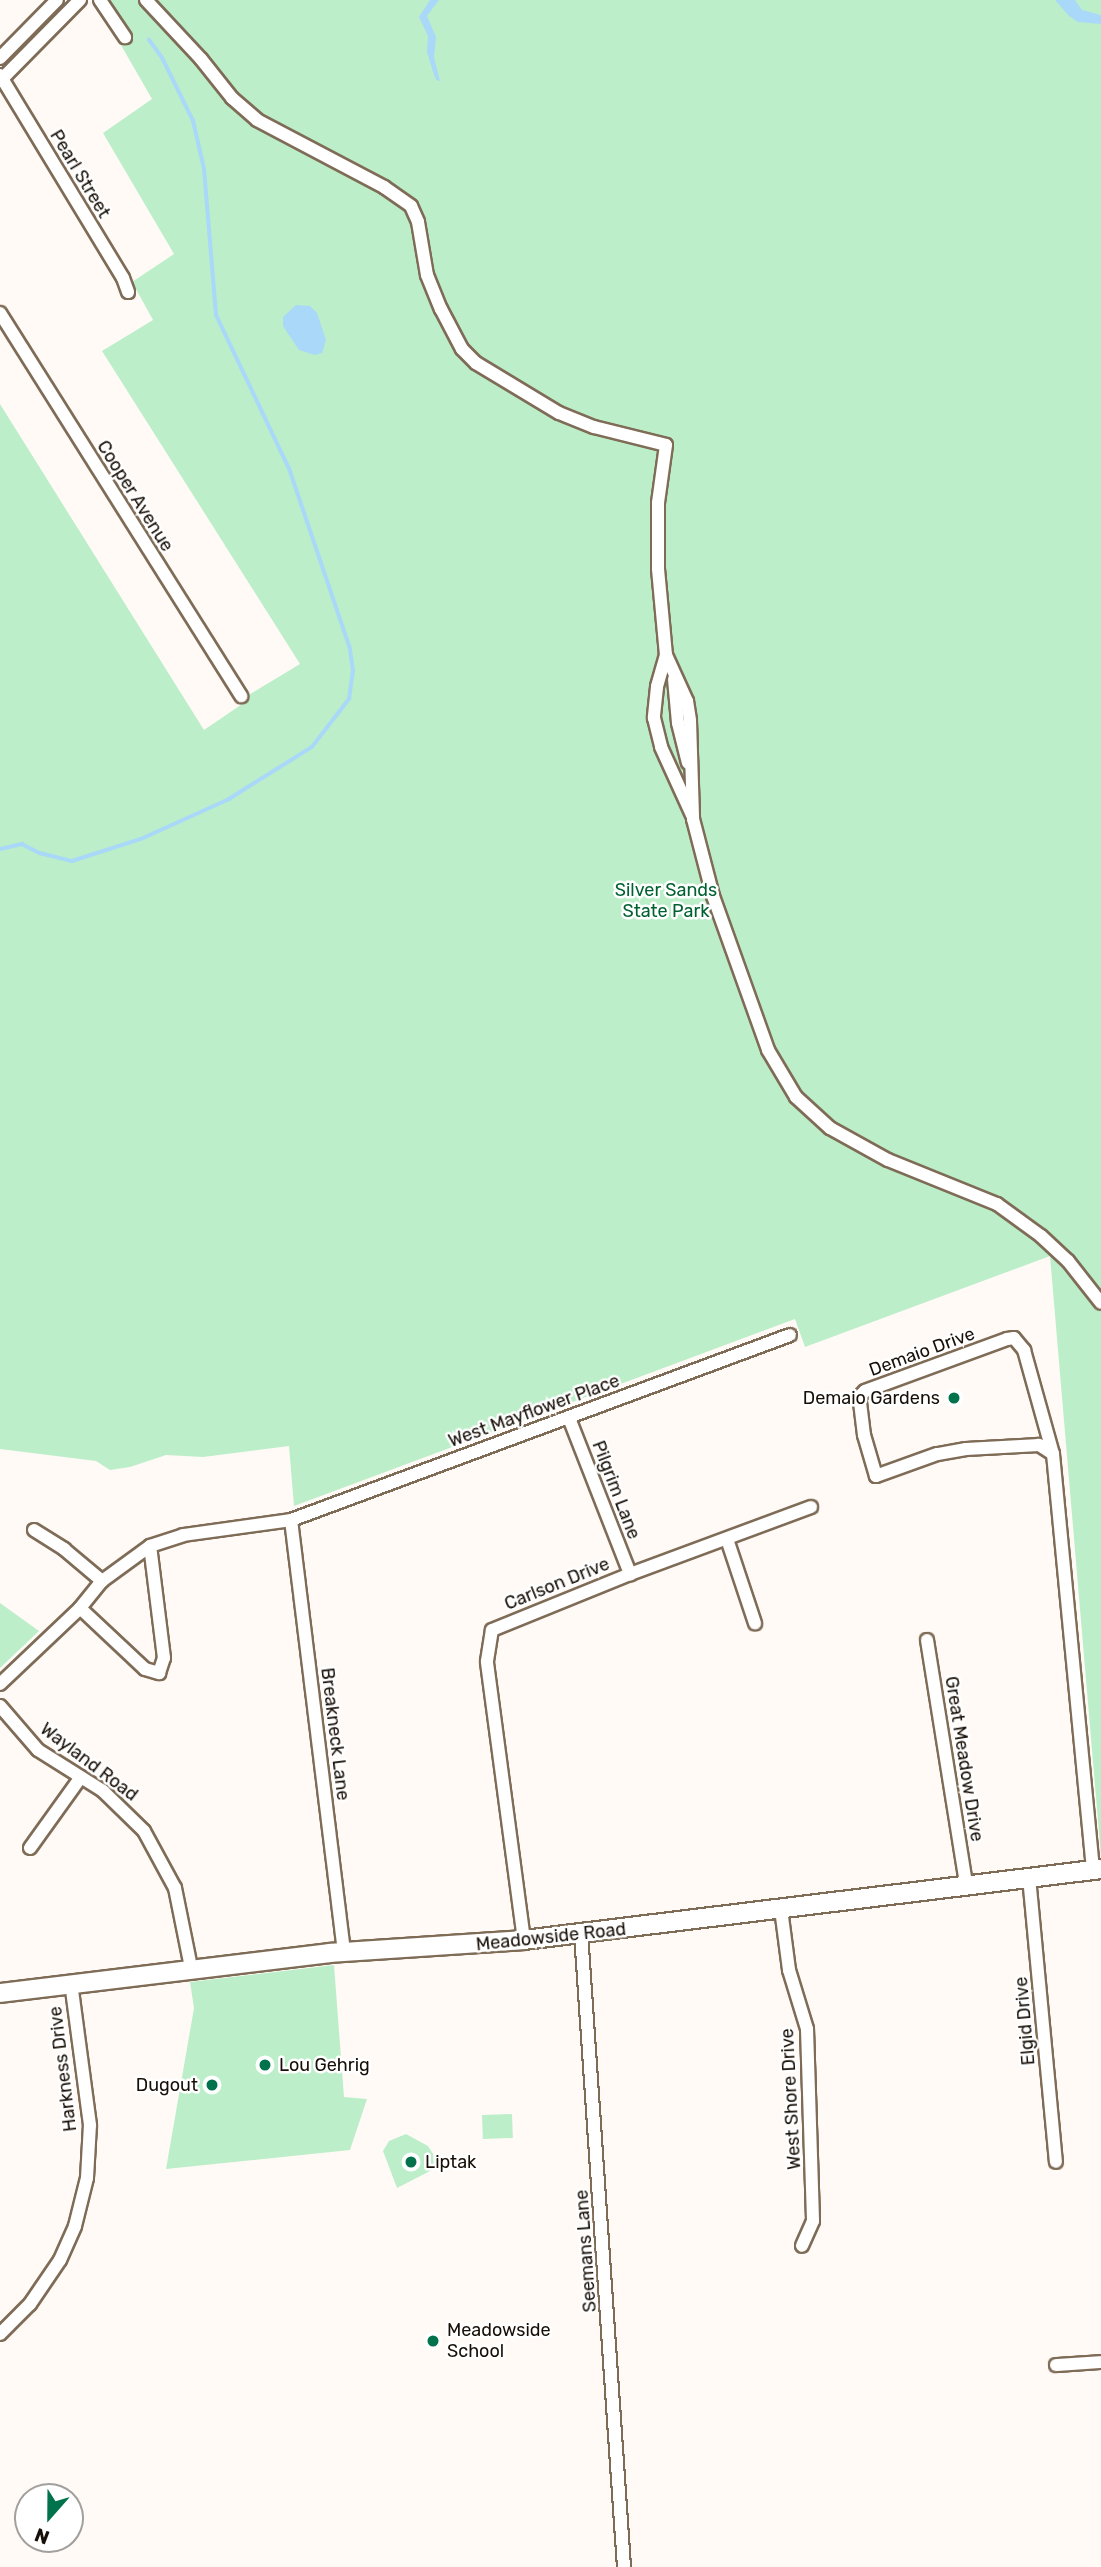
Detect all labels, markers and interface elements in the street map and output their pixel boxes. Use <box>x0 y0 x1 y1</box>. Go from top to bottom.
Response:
street label: Pearl Street <box>45 126 115 222</box>
street label: Cooper Avenue <box>92 436 178 556</box>
park label: Silver Sands State Park <box>615 880 717 922</box>
street label: Demaio Drive <box>866 1323 978 1381</box>
street label: West Mayflower Place <box>445 1370 623 1452</box>
place label: Demaio Gardens <box>803 1387 940 1409</box>
marker: Demaio Gardens <box>946 1390 962 1406</box>
street label: Pilgrim Lane <box>587 1438 645 1542</box>
street label: Carlson Drive <box>501 1553 613 1615</box>
street label: Breakneck Lane <box>316 1666 354 1802</box>
street label: Great Meadow Drive <box>940 1675 988 1843</box>
street label: Wayland Road <box>36 1718 142 1806</box>
street label: Meadowside Road <box>475 1918 627 1956</box>
street label: Elgid Drive <box>1010 1976 1040 2066</box>
street label: Harkness Drive <box>45 2005 81 2133</box>
street label: West Shore Drive <box>777 2028 805 2170</box>
place label: Lou Gehrig <box>279 2054 370 2076</box>
marker: Lou Gehrig <box>257 2057 273 2073</box>
place label: Dugout <box>136 2074 198 2096</box>
marker: Dugout <box>204 2077 220 2093</box>
place label: Liptak <box>425 2151 476 2173</box>
marker: Liptak <box>403 2154 419 2170</box>
street label: Seemans Lane <box>571 2189 601 2313</box>
place label: Meadowside School <box>447 2320 551 2362</box>
marker: Meadowside School <box>425 2333 441 2349</box>
north arrow <box>14 2483 84 2553</box>
text: N <box>32 2523 53 2549</box>

